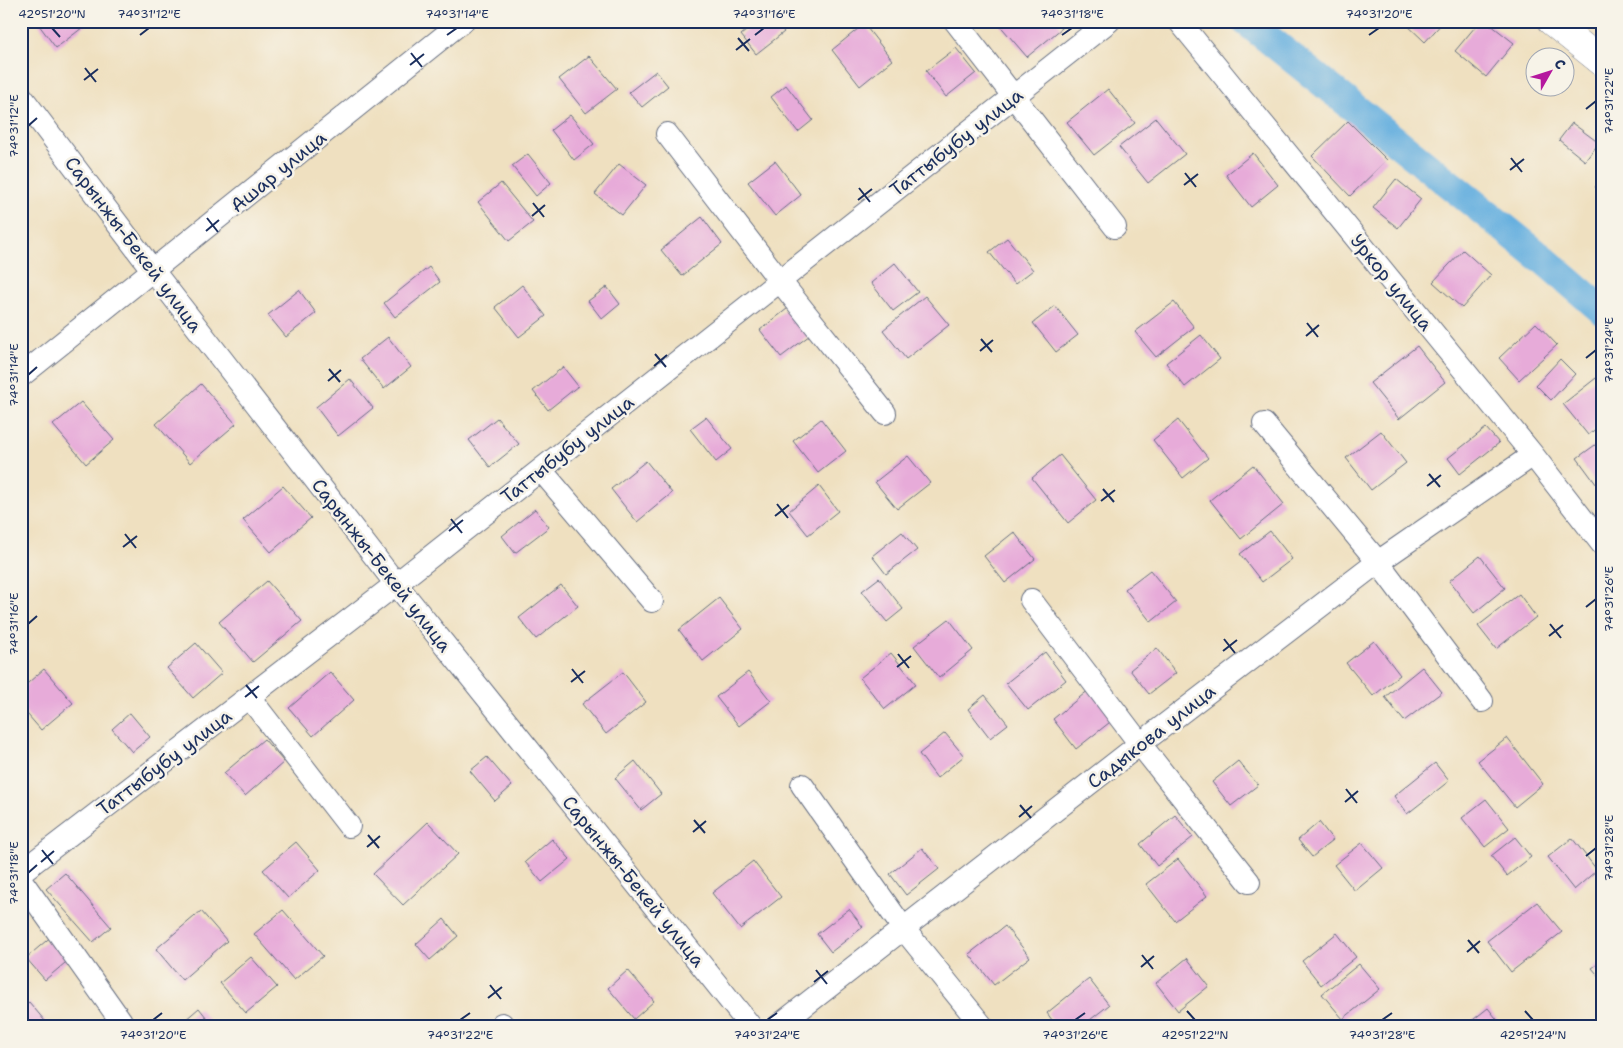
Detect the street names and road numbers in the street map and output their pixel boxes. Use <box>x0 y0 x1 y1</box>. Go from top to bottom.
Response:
street label: Таттыбубу улица <box>885 82 1028 202</box>
street label: Ашар улица <box>225 125 332 218</box>
street label: Сарынжы-Бекей улица <box>59 151 208 337</box>
street label: Уркор улица <box>1345 229 1439 336</box>
street label: Таттыбубу улица <box>496 389 639 509</box>
street label: Сарынжы-Бекей улица <box>306 473 457 657</box>
street label: Садыкова улица <box>1082 678 1221 794</box>
street label: Таттыбубу улица <box>92 703 237 821</box>
street label: Сарынжы-Бекей улица <box>557 790 711 972</box>

